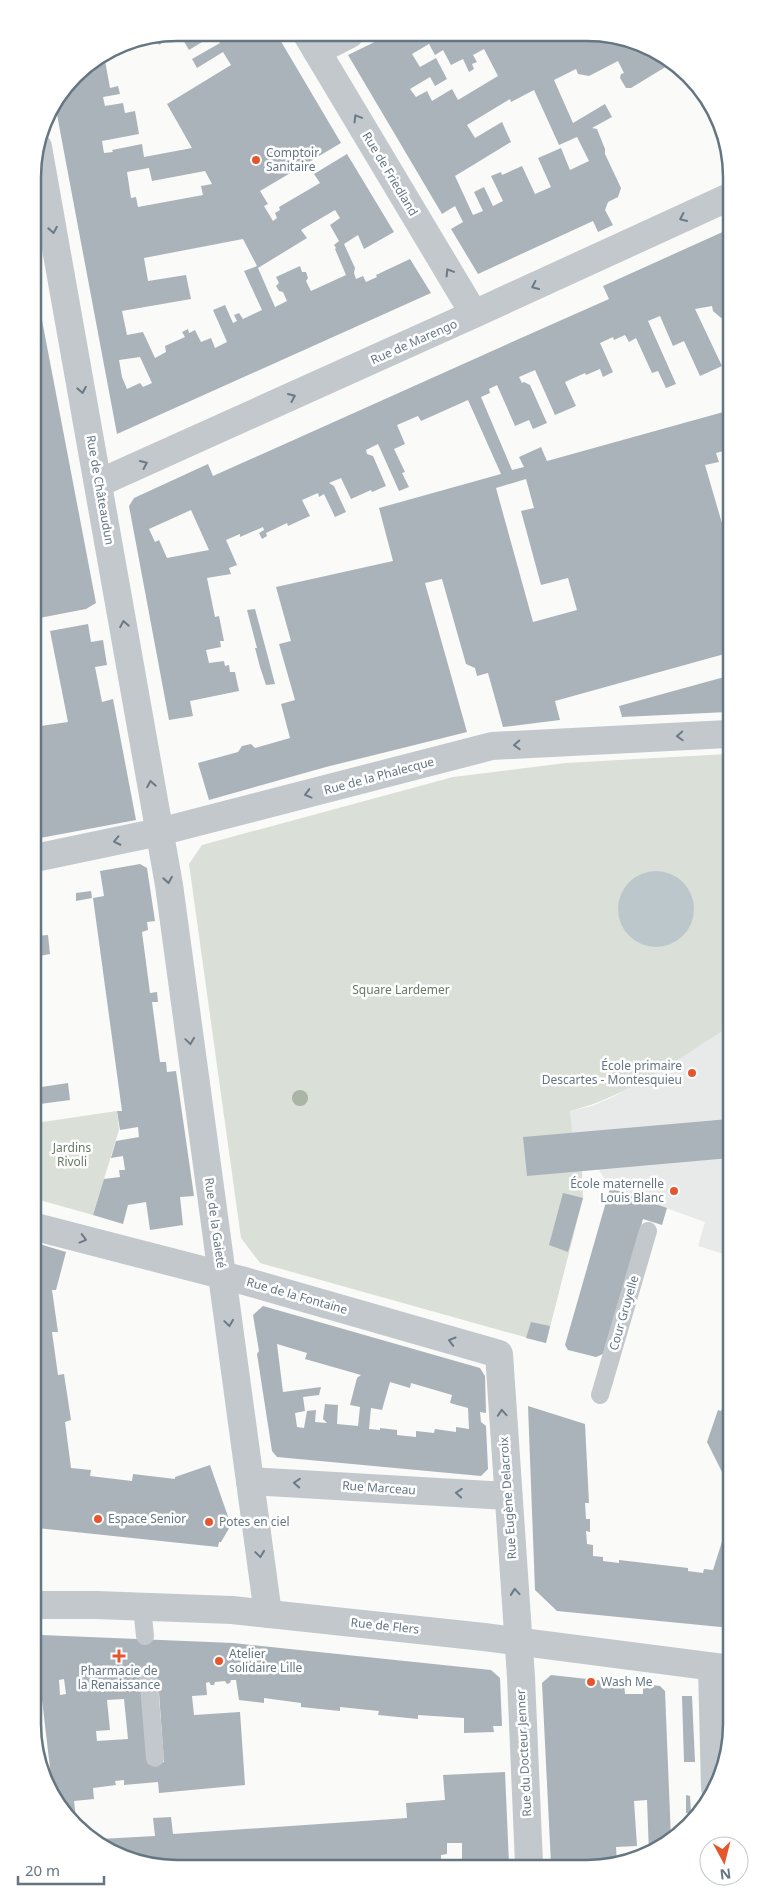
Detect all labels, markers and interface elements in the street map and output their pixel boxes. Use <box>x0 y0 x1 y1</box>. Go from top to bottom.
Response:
one-way arrow <box>353 114 363 123</box>
street label: Rue de Friedland <box>359 129 422 219</box>
place label: Comptoir Sanitaire <box>266 144 319 175</box>
marker: Comptoir Sanitaire <box>250 154 262 166</box>
one-way arrow <box>679 212 688 222</box>
one-way arrow <box>48 225 58 234</box>
one-way arrow <box>446 269 456 278</box>
one-way arrow <box>531 280 540 290</box>
street label: Rue de Marengo <box>368 315 460 368</box>
one-way arrow <box>77 385 87 394</box>
one-way arrow <box>287 392 296 403</box>
street label: Rue de Châteaudun <box>82 434 119 546</box>
one-way arrow <box>139 459 148 470</box>
one-way arrow <box>119 620 129 629</box>
one-way arrow <box>675 731 683 742</box>
one-way arrow <box>513 739 521 750</box>
street label: Rue de la Phalecque <box>322 753 436 798</box>
one-way arrow <box>147 780 157 789</box>
one-way arrow <box>305 788 313 798</box>
one-way arrow <box>112 835 121 846</box>
one-way arrow <box>163 876 173 885</box>
park label: Square Lardemer <box>352 981 450 998</box>
one-way arrow <box>184 1038 195 1046</box>
place label: École primaire Descartes - Montesquieu <box>542 1057 682 1088</box>
marker: École primaire Descartes - Montesquieu <box>686 1067 698 1079</box>
park label: Jardins Rivoli <box>52 1139 91 1170</box>
place label: École maternelle Louis Blanc <box>570 1175 664 1206</box>
street label: Rue de la Gaieté <box>201 1176 230 1270</box>
marker: École maternelle Louis Blanc <box>668 1185 680 1197</box>
one-way arrow <box>79 1233 88 1244</box>
street label: Rue de la Fontaine <box>245 1273 350 1318</box>
street label: Cour Gruyelle <box>605 1273 642 1352</box>
one-way arrow <box>223 1320 234 1328</box>
one-way arrow <box>448 1336 456 1346</box>
one-way arrow <box>497 1409 508 1417</box>
street label: Rue Eugène Delacroix <box>495 1436 520 1560</box>
street label: Rue Marceau <box>342 1476 416 1499</box>
one-way arrow <box>292 1478 300 1489</box>
one-way arrow <box>455 1488 463 1499</box>
place label: Espace Senior <box>108 1510 186 1527</box>
marker: Espace Senior <box>92 1513 104 1525</box>
place label: Potes en ciel <box>219 1513 290 1530</box>
marker: Potes en ciel <box>203 1516 215 1528</box>
one-way arrow <box>254 1550 265 1558</box>
one-way arrow <box>510 1588 521 1596</box>
street label: Rue de Flers <box>350 1613 420 1638</box>
place label: Atelier solidaire Lille <box>229 1645 303 1676</box>
marker: Pharmacie de la Renaissance <box>113 1650 125 1662</box>
marker: Atelier solidaire Lille <box>213 1655 225 1667</box>
place label: Pharmacie de la Renaissance <box>78 1662 161 1693</box>
place label: Wash Me <box>601 1673 653 1690</box>
marker: Wash Me <box>585 1676 597 1688</box>
street label: Rue du Docteur Jenner <box>512 1689 535 1817</box>
north arrow <box>699 1836 749 1886</box>
scale bar <box>18 1854 104 1886</box>
text: 20 m <box>25 1860 60 1880</box>
text: N <box>719 1864 732 1885</box>

